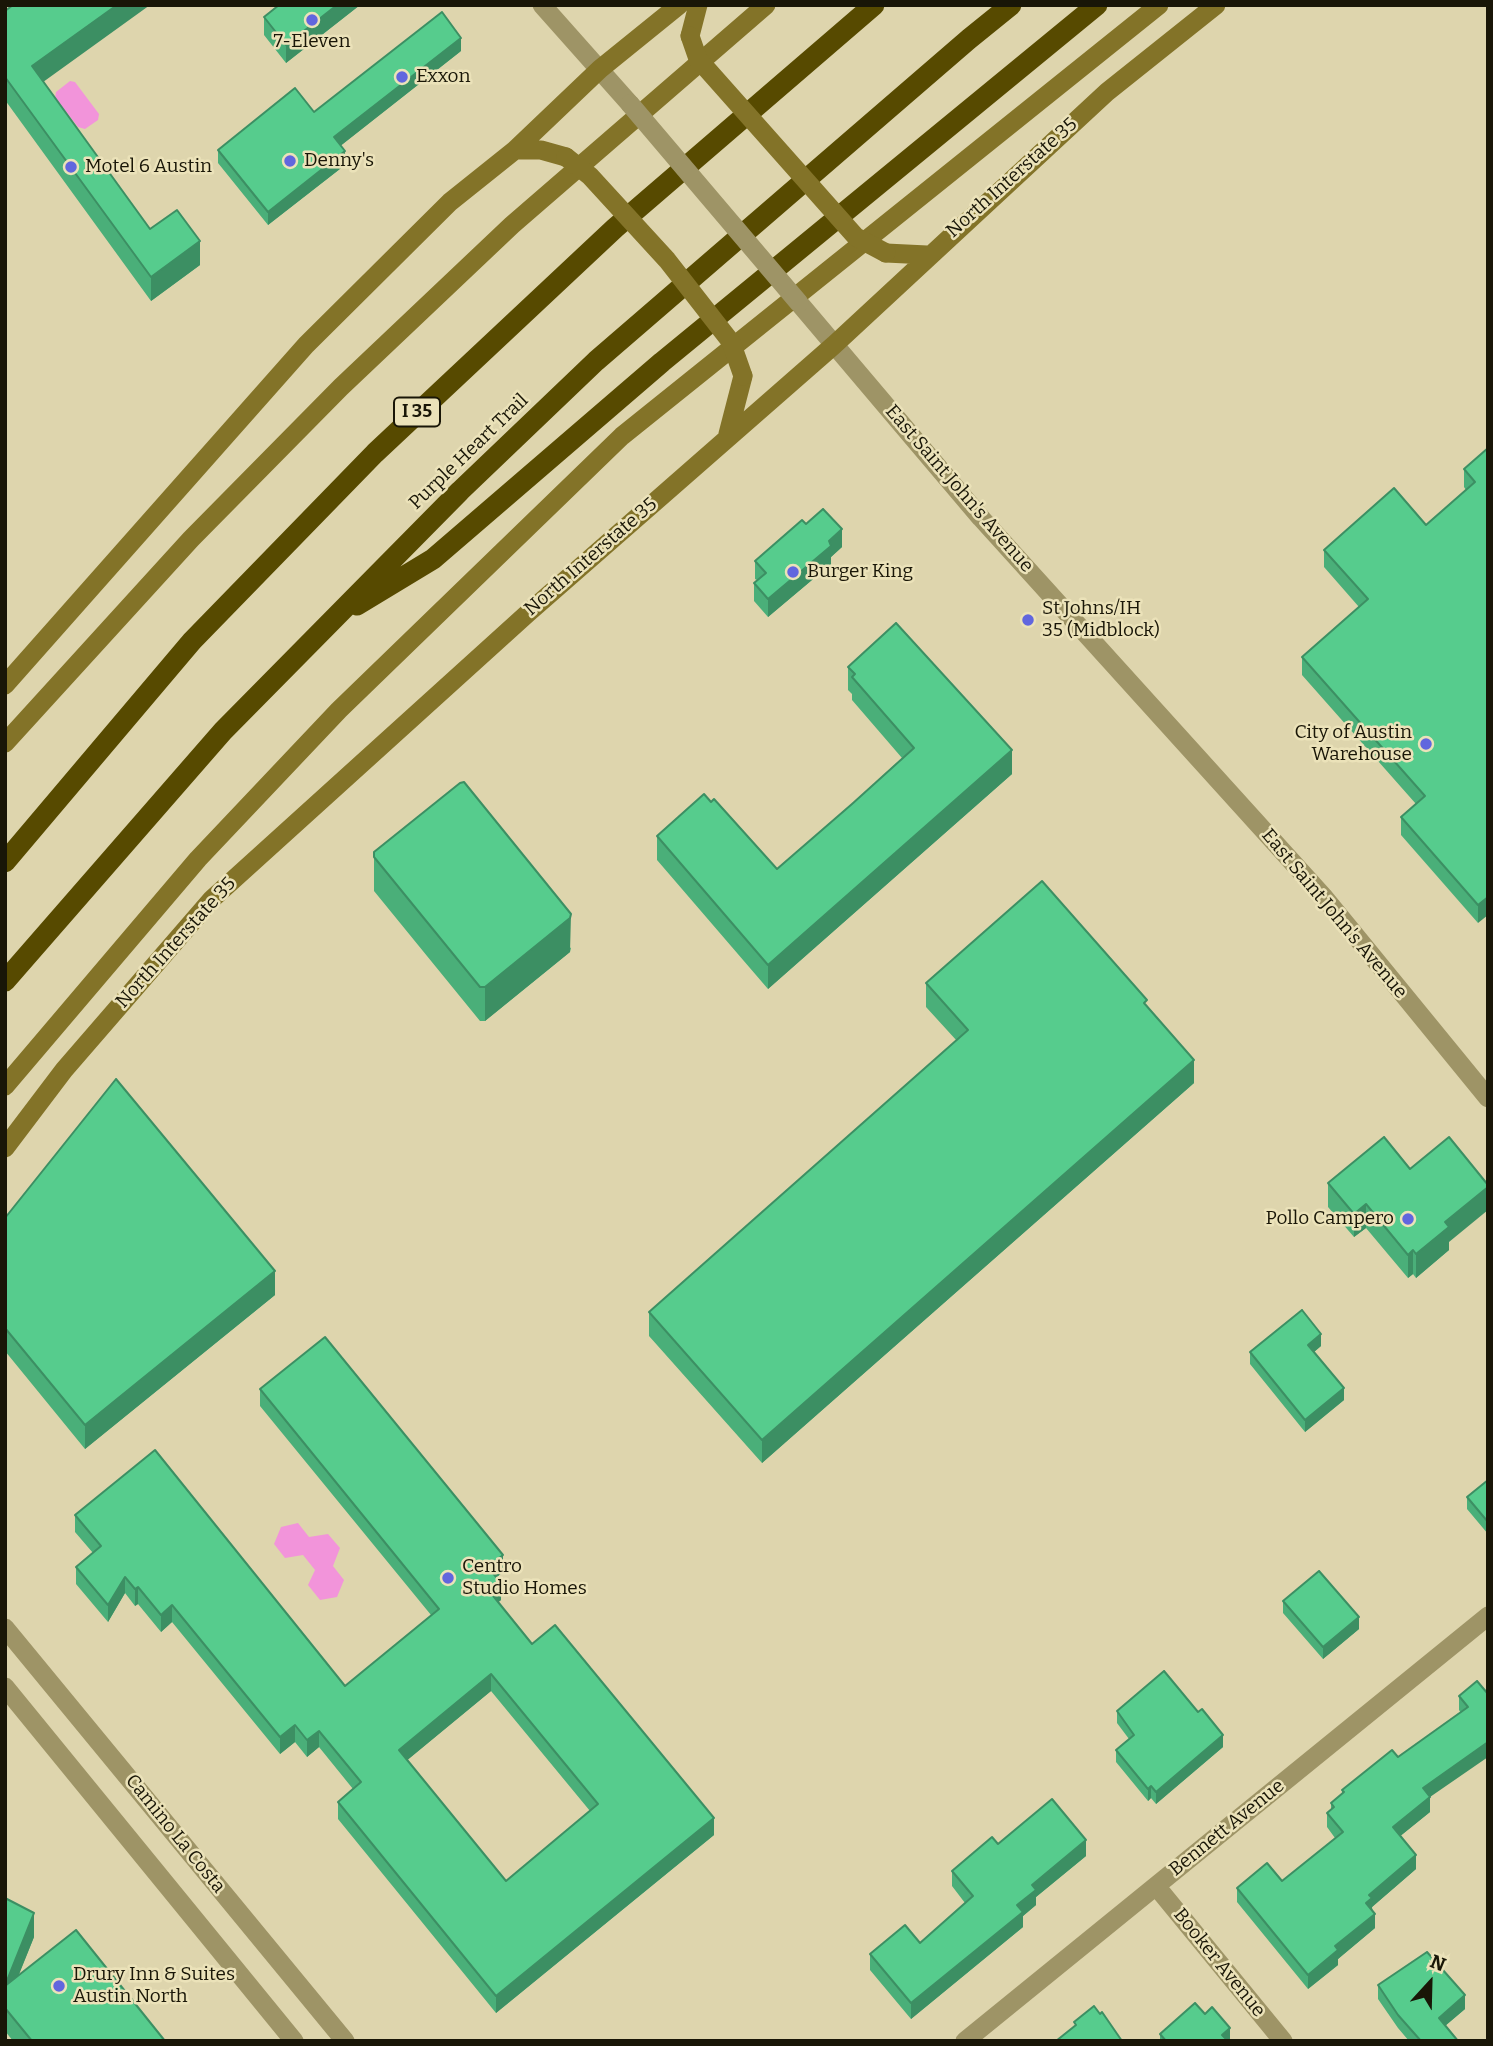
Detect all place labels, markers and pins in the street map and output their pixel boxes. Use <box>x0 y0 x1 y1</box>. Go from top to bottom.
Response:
marker: 7-Eleven <box>304 12 320 28</box>
place label: 7-Eleven <box>274 31 350 53</box>
place label: Exxon <box>416 66 471 88</box>
marker: Exxon <box>394 69 410 85</box>
place label: Denny's <box>304 150 374 172</box>
marker: Denny's <box>282 153 298 169</box>
place label: Motel 6 Austin <box>85 156 212 178</box>
marker: Motel 6 Austin <box>63 159 79 175</box>
place label: Burger King <box>807 561 913 583</box>
marker: Burger King <box>785 564 801 580</box>
place label: St Johns/IH 35 (Midblock) <box>1042 598 1160 642</box>
marker: St Johns/IH 35 (Midblock) <box>1020 612 1036 628</box>
place label: City of Austin Warehouse <box>1294 722 1412 766</box>
marker: City of Austin Warehouse <box>1418 736 1434 752</box>
place label: Pollo Campero <box>1265 1208 1394 1230</box>
marker: Pollo Campero <box>1400 1211 1416 1227</box>
place label: Centro Studio Homes <box>462 1556 587 1600</box>
marker: Centro Studio Homes <box>440 1570 456 1586</box>
place label: Drury Inn & Suites Austin North <box>73 1964 235 2008</box>
marker: Drury Inn & Suites Austin North <box>51 1978 67 1994</box>

